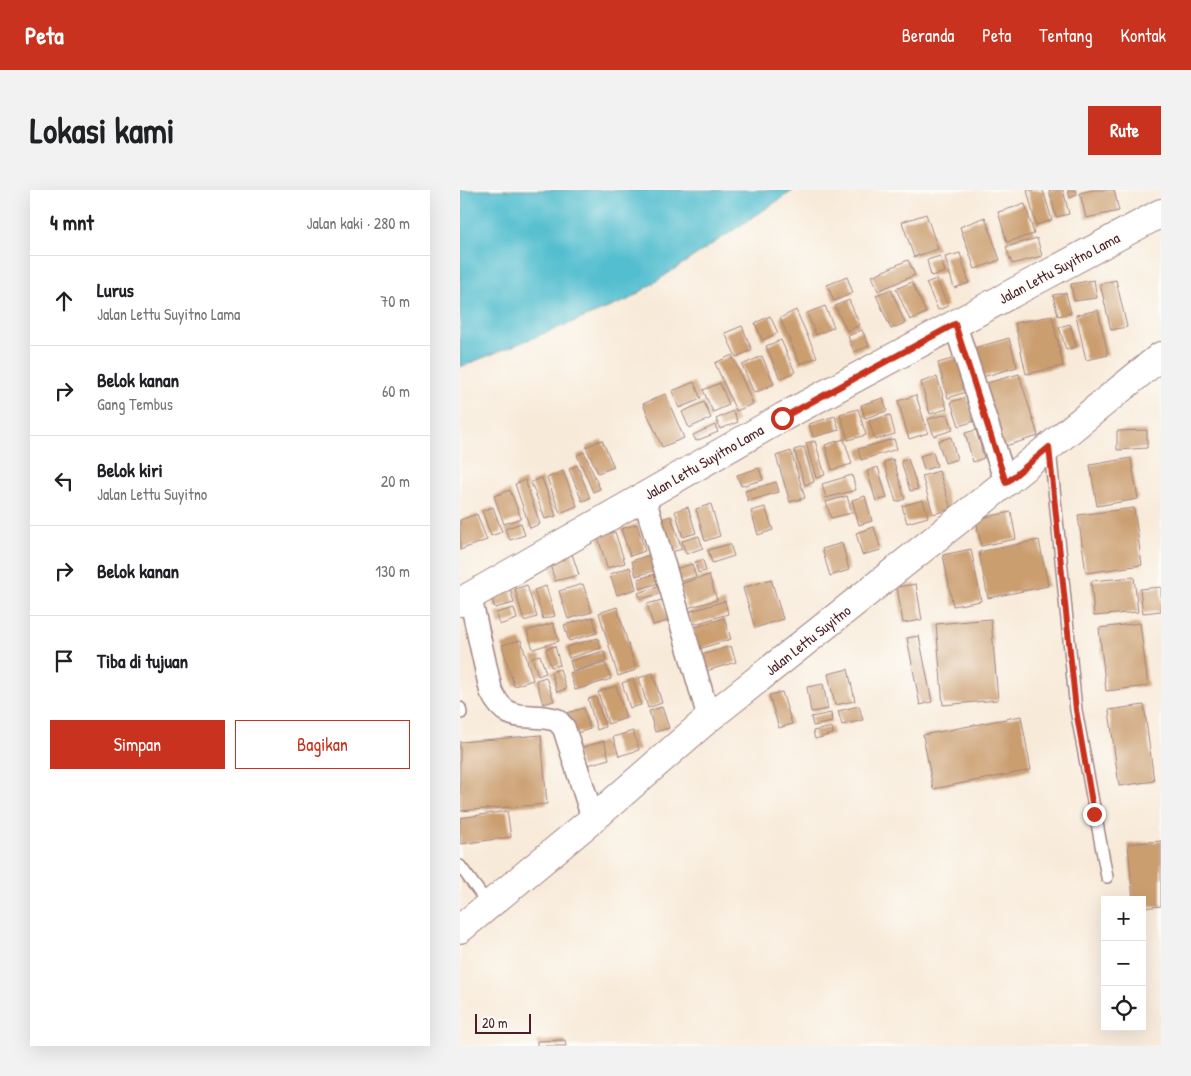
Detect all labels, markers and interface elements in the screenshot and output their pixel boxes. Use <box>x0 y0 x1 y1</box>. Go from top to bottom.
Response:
text: Peta <box>25 19 64 51</box>
text: Beranda <box>902 23 954 48</box>
text: Peta <box>982 23 1011 48</box>
text: Tentang <box>1039 23 1092 48</box>
text: Kontak <box>1120 23 1166 48</box>
button: Rute <box>1088 106 1161 155</box>
text: Lokasi kami <box>30 107 175 154</box>
text: 4 mnt <box>50 208 94 237</box>
text: Jalan kaki · 280 m <box>307 212 410 234</box>
street label: Jalan Lettu Suyitno Lama <box>995 227 1123 309</box>
text: Lurus <box>97 277 134 303</box>
icon: ahead <box>50 287 78 315</box>
text: 70 m <box>380 290 410 312</box>
text: Jalan Lettu Suyitno Lama <box>97 303 240 325</box>
text: Belok kanan <box>97 367 179 393</box>
icon: right <box>50 377 78 405</box>
text: 60 m <box>382 380 410 402</box>
text: Gang Tembus <box>97 393 173 415</box>
route start <box>771 407 794 430</box>
street label: Jalan Lettu Suyitno Lama <box>641 419 768 505</box>
text: Belok kiri <box>97 457 163 483</box>
icon: left <box>50 467 78 495</box>
text: 20 m <box>381 470 410 492</box>
text: Jalan Lettu Suyitno <box>97 483 207 505</box>
icon: right <box>50 557 78 585</box>
text: Belok kanan <box>97 558 179 584</box>
text: 130 m <box>375 560 410 582</box>
street label: Jalan Lettu Suyitno <box>761 600 855 680</box>
icon: arrive <box>50 647 78 675</box>
text: Tiba di tujuan <box>97 648 188 674</box>
button: Simpan <box>50 720 225 769</box>
button: Bagikan <box>235 720 410 769</box>
route end <box>1083 803 1106 826</box>
map controls <box>1101 896 1146 1031</box>
button: + <box>1101 896 1146 941</box>
button: − <box>1101 941 1146 986</box>
button: locate <box>1101 986 1146 1031</box>
scale bar <box>475 1011 531 1034</box>
text: 20 m <box>482 1013 508 1032</box>

